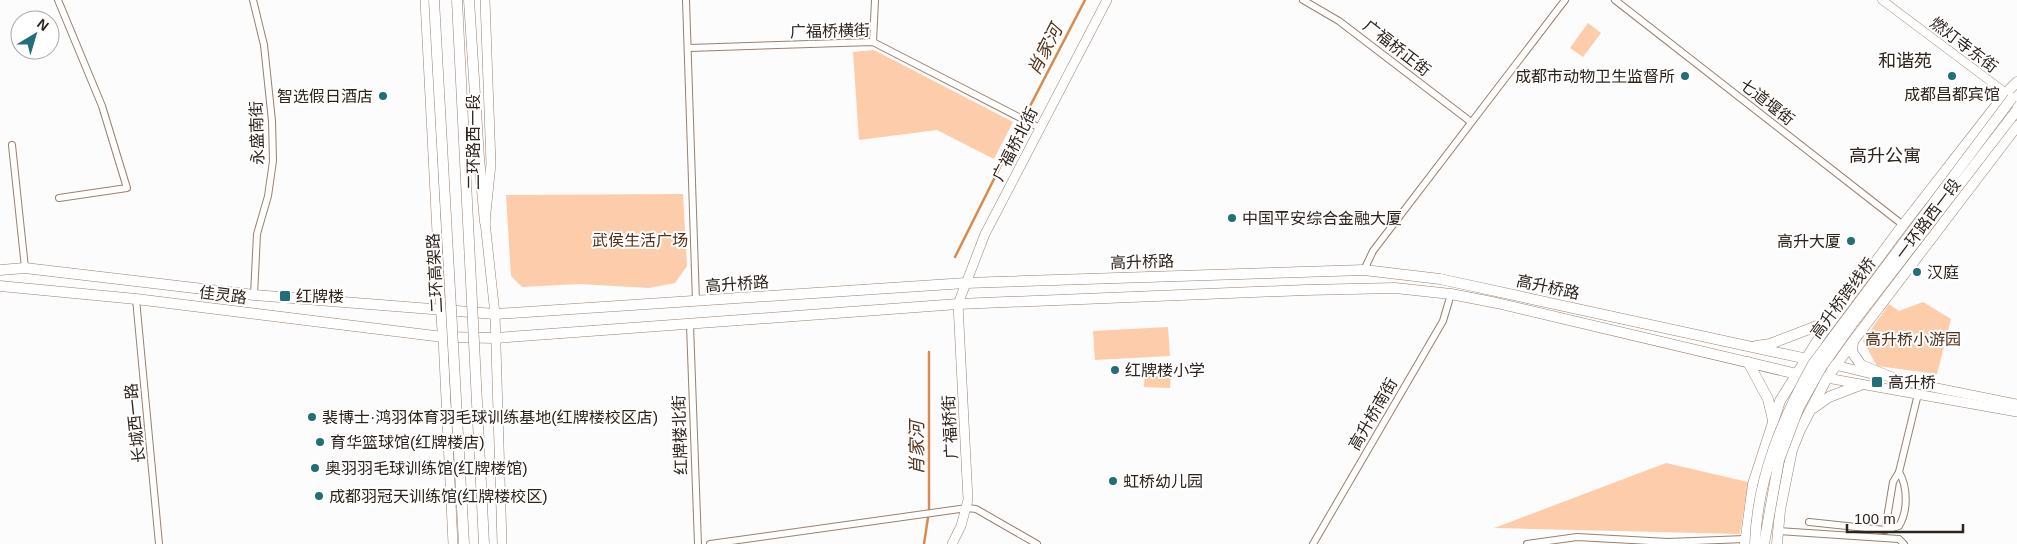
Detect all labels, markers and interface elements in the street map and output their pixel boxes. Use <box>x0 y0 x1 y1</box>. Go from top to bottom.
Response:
north arrow <box>10 10 60 60</box>
street label: 燃灯寺东街 <box>1927 14 2001 76</box>
text: N <box>34 15 52 34</box>
street label: 广福桥正街 <box>1360 17 1434 79</box>
water label: 肖家河 <box>1024 19 1068 79</box>
street label: 广福桥横街 <box>790 22 870 40</box>
district label: 和谐苑 <box>1878 51 1932 71</box>
place label: 成都市动物卫生监督所 <box>1515 68 1675 85</box>
marker: 成都市动物卫生监督所 <box>1679 70 1691 82</box>
marker: 成都昌都宾馆 <box>1946 70 1958 82</box>
street label: 七道堰街 <box>1737 76 1797 128</box>
place label: 成都昌都宾馆 <box>1904 86 2000 103</box>
place label: 智选假日酒店 <box>277 88 373 105</box>
marker: 智选假日酒店 <box>377 90 389 102</box>
street label: 二环路西一段 <box>465 94 482 190</box>
street label: 永盛南街 <box>247 101 267 165</box>
street label: 广福桥北街 <box>989 104 1041 184</box>
district label: 高升公寓 <box>1849 146 1921 166</box>
street label: 一环路西一段 <box>1892 176 1964 262</box>
place label: 中国平安综合金融大厦 <box>1242 210 1402 227</box>
marker: 中国平安综合金融大厦 <box>1226 212 1238 224</box>
park label: 武侯生活广场 <box>592 232 688 249</box>
street label: 二环高架路 <box>424 233 446 313</box>
place label: 高升大厦 <box>1777 233 1841 250</box>
marker: 高升大厦 <box>1845 235 1857 247</box>
street label: 高升桥路 <box>1110 252 1174 272</box>
street label: 高升桥跨线桥 <box>1807 255 1879 341</box>
place label: 汉庭 <box>1927 264 1959 281</box>
marker: 汉庭 <box>1911 266 1923 278</box>
street label: 高升桥路 <box>1515 272 1581 302</box>
street label: 高升桥路 <box>704 273 770 295</box>
street label: 佳灵路 <box>198 284 248 306</box>
place label: 红牌楼 <box>296 288 344 305</box>
marker: 红牌楼 <box>278 289 292 303</box>
park label: 高升桥小游园 <box>1865 331 1961 348</box>
place label: 红牌楼小学 <box>1125 362 1205 379</box>
marker: 红牌楼小学 <box>1109 364 1121 376</box>
place label: 高升桥 <box>1888 374 1936 391</box>
street label: 高升桥南街 <box>1346 375 1400 453</box>
marker: 高升桥 <box>1870 375 1884 389</box>
street label: 长城西一路 <box>122 382 148 464</box>
street label: 红牌楼北街 <box>670 395 690 475</box>
street label: 广福桥街 <box>940 395 960 459</box>
place label: 裴博士·鸿羽体育羽毛球训练基地(红牌楼校区店) <box>322 409 658 426</box>
marker: 裴博士·鸿羽体育羽毛球训练基地(红牌楼校区店) <box>306 411 318 423</box>
water label: 肖家河 <box>907 418 927 475</box>
place label: 育华篮球馆(红牌楼店) <box>330 434 485 451</box>
marker: 育华篮球馆(红牌楼店) <box>314 436 326 448</box>
place label: 奥羽羽毛球训练馆(红牌楼馆) <box>325 460 528 477</box>
marker: 奥羽羽毛球训练馆(红牌楼馆) <box>309 462 321 474</box>
place label: 虹桥幼儿园 <box>1123 473 1203 490</box>
marker: 虹桥幼儿园 <box>1107 475 1119 487</box>
place label: 成都羽冠天训练馆(红牌楼校区) <box>329 488 548 505</box>
marker: 成都羽冠天训练馆(红牌楼校区) <box>313 490 325 502</box>
scale bar <box>1847 502 1963 534</box>
text: 100 m <box>1854 510 1896 527</box>

